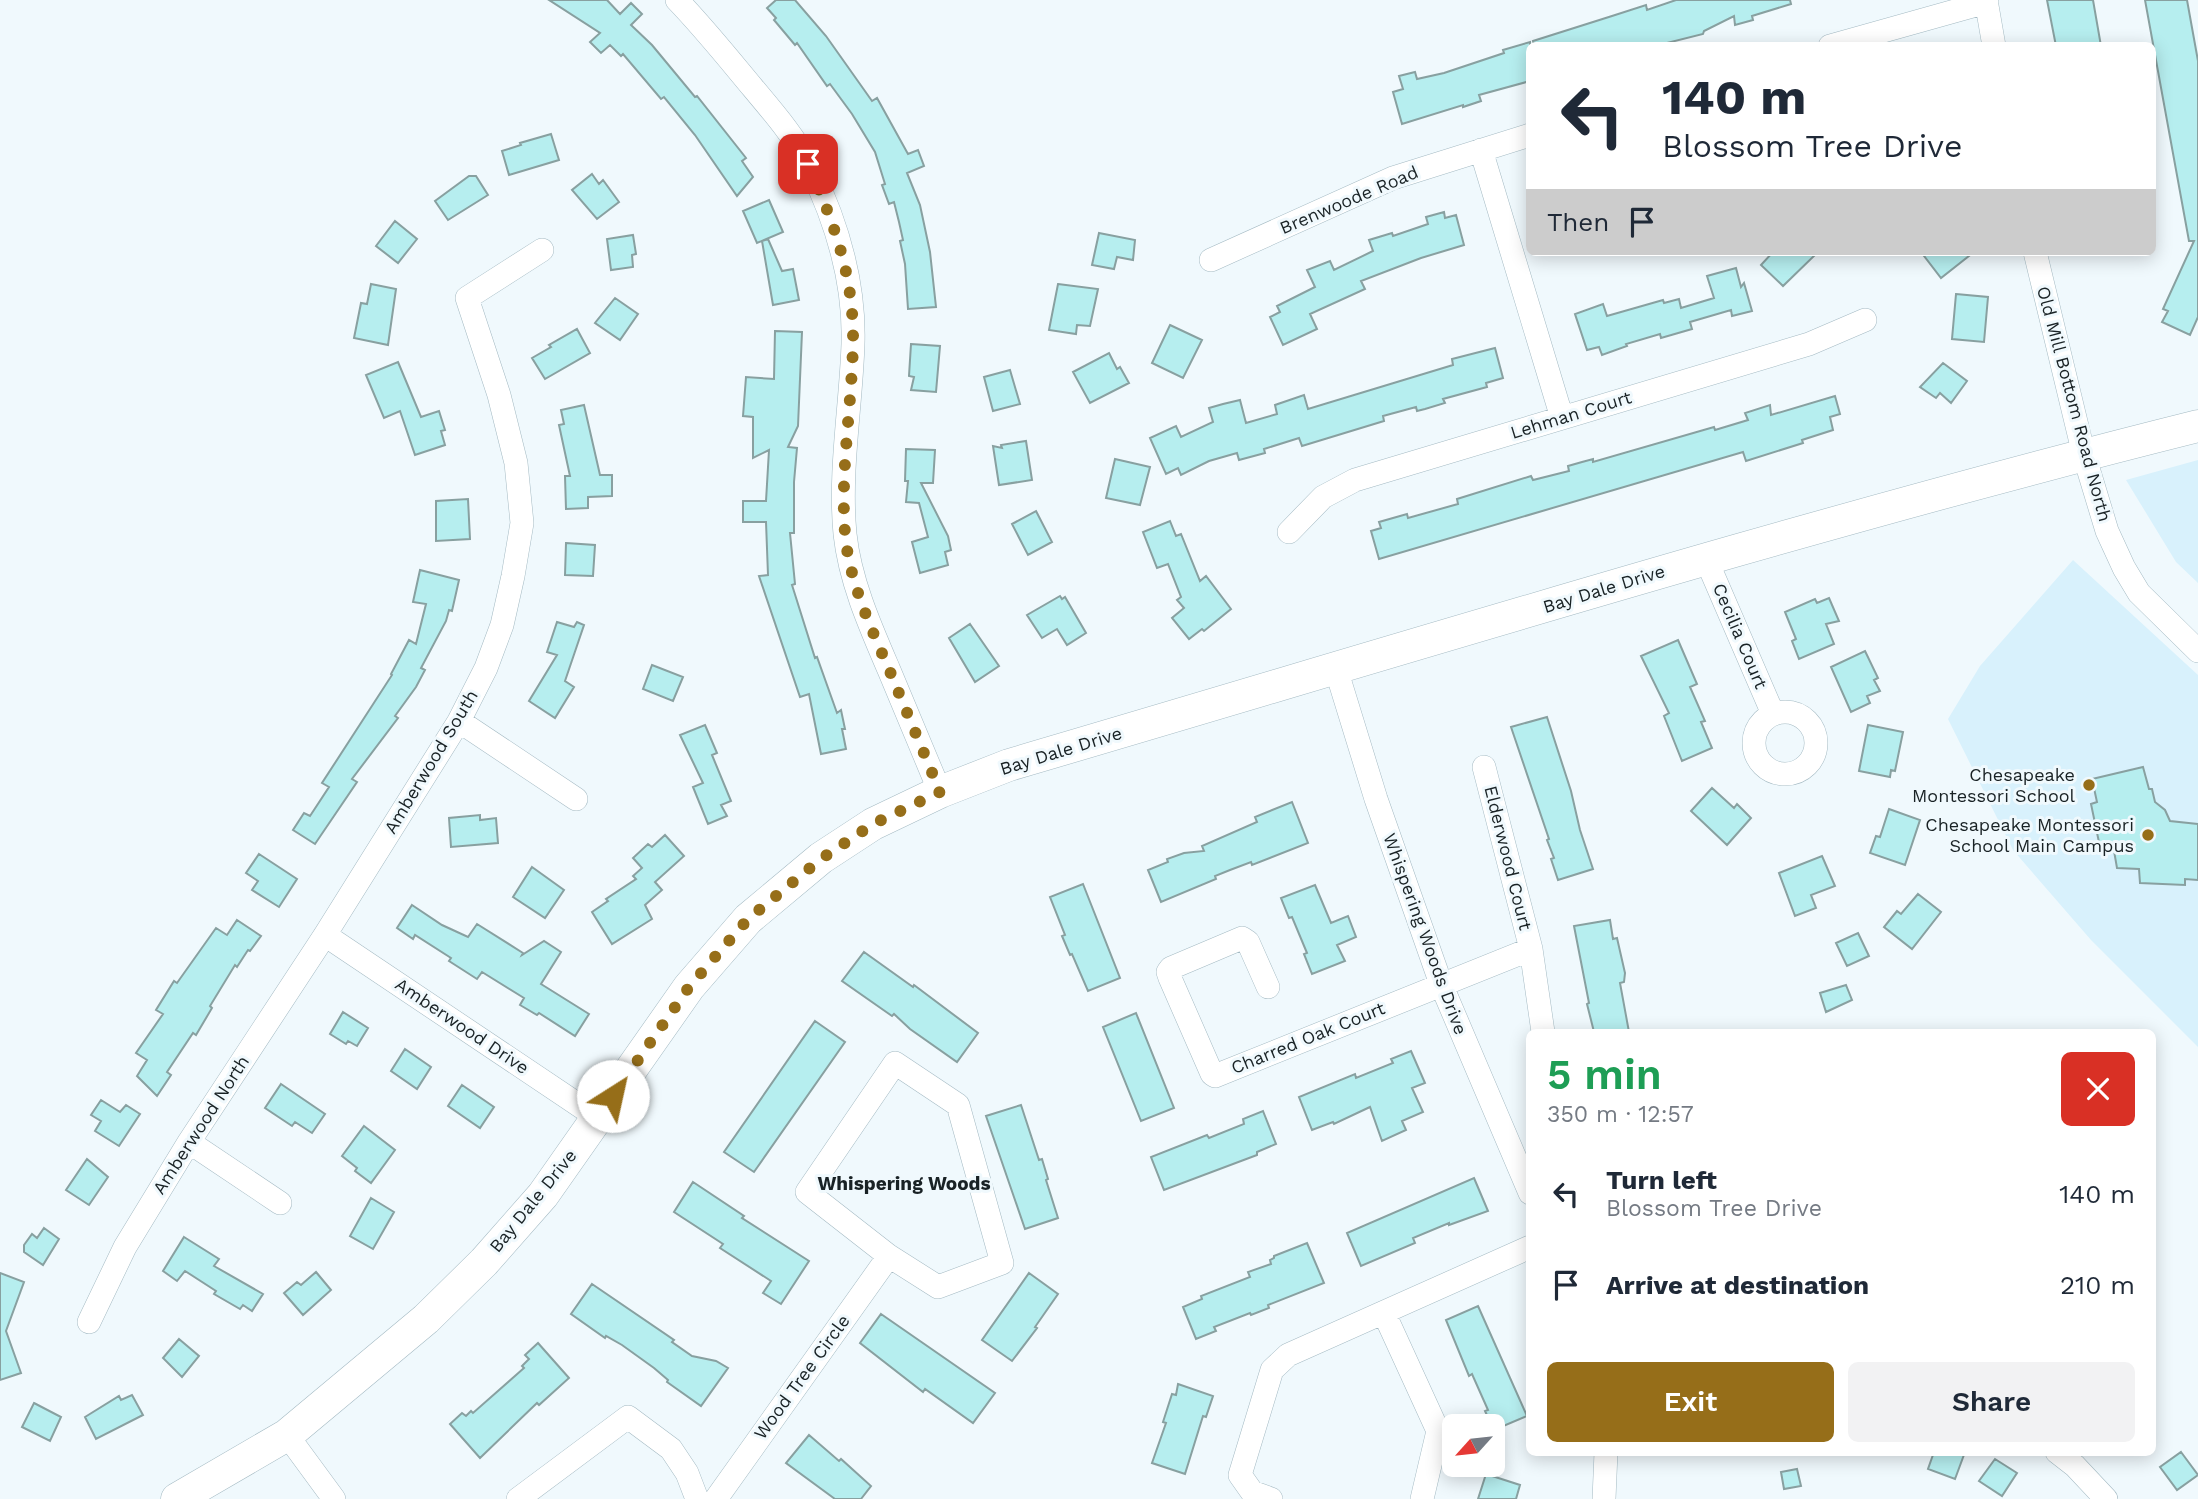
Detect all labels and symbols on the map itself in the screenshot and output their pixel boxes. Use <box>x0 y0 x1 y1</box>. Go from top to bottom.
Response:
pin <box>778 134 838 194</box>
street label: Brenwoode Road <box>1276 161 1421 238</box>
street label: Old Mill Bottom Road North <box>2033 284 2116 524</box>
street label: Lehman Court <box>1508 386 1634 443</box>
street label: Bay Dale Drive <box>1540 560 1667 617</box>
street label: Cecilia Court <box>1709 580 1772 692</box>
street label: Amberwood South <box>379 686 482 837</box>
street label: Bay Dale Drive <box>997 722 1124 779</box>
place label: Chesapeake Montessori School <box>1912 764 2075 806</box>
marker: Chesapeake Montessori School <box>2081 777 2097 793</box>
street label: Elderwood Court <box>1480 783 1537 933</box>
place label: Chesapeake Montessori School Main Campus <box>1925 814 2134 856</box>
marker: Chesapeake Montessori School Main Campus <box>2140 827 2156 843</box>
street label: Whispering Woods Drive <box>1379 830 1472 1037</box>
street label: Amberwood Drive <box>391 973 533 1078</box>
street label: Charred Oak Court <box>1228 997 1388 1078</box>
street label: Amberwood North <box>148 1051 253 1198</box>
position arrow <box>576 1059 650 1133</box>
street label: Bay Dale Drive <box>485 1145 581 1256</box>
district label: Whispering Woods <box>817 1172 991 1195</box>
street label: Wood Tree Circle <box>749 1310 854 1443</box>
north arrow <box>1442 1414 1505 1477</box>

